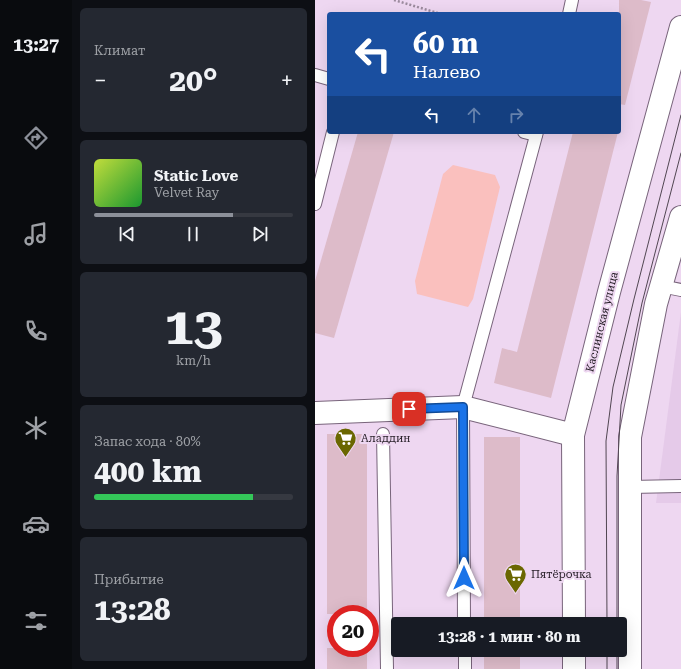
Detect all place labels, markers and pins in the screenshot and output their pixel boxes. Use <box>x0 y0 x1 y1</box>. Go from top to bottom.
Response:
pin <box>392 392 426 426</box>
supermarket icon: Аладдин <box>333 425 359 458</box>
place label: Аладдин <box>361 432 411 445</box>
supermarket icon: Пятёрочка <box>503 561 529 594</box>
place label: Пятёрочка <box>531 568 592 581</box>

